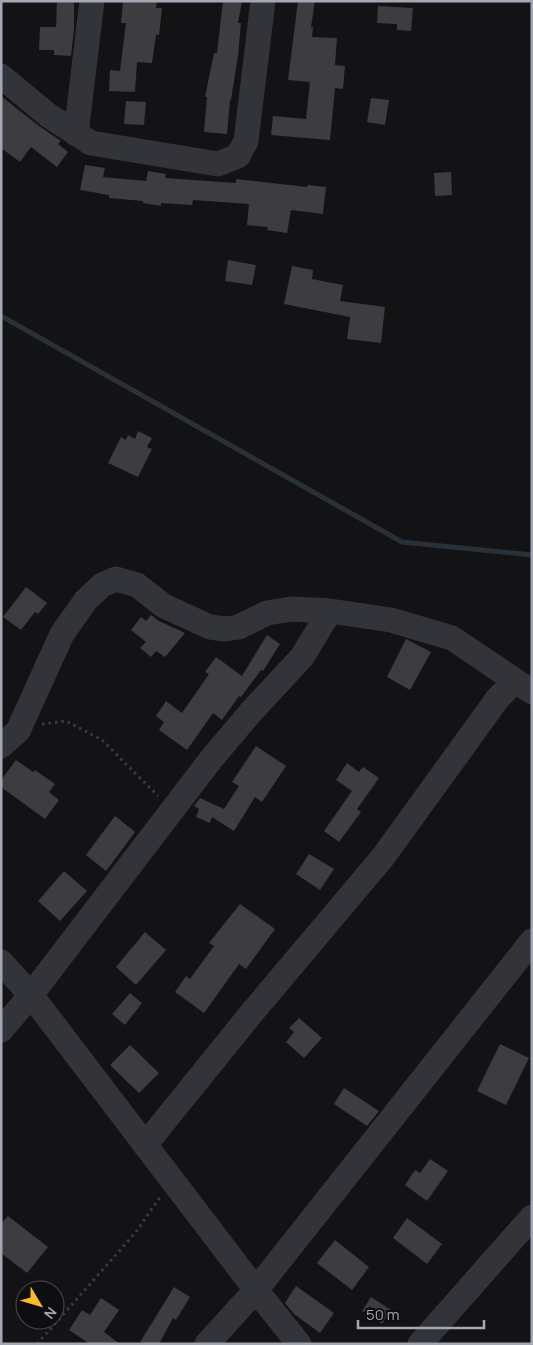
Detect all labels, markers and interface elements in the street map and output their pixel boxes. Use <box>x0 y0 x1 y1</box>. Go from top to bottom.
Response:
north arrow <box>15 1280 65 1330</box>
scale bar <box>358 1298 484 1330</box>
text: N <box>40 1303 61 1323</box>
text: 50 m <box>366 1304 400 1325</box>

